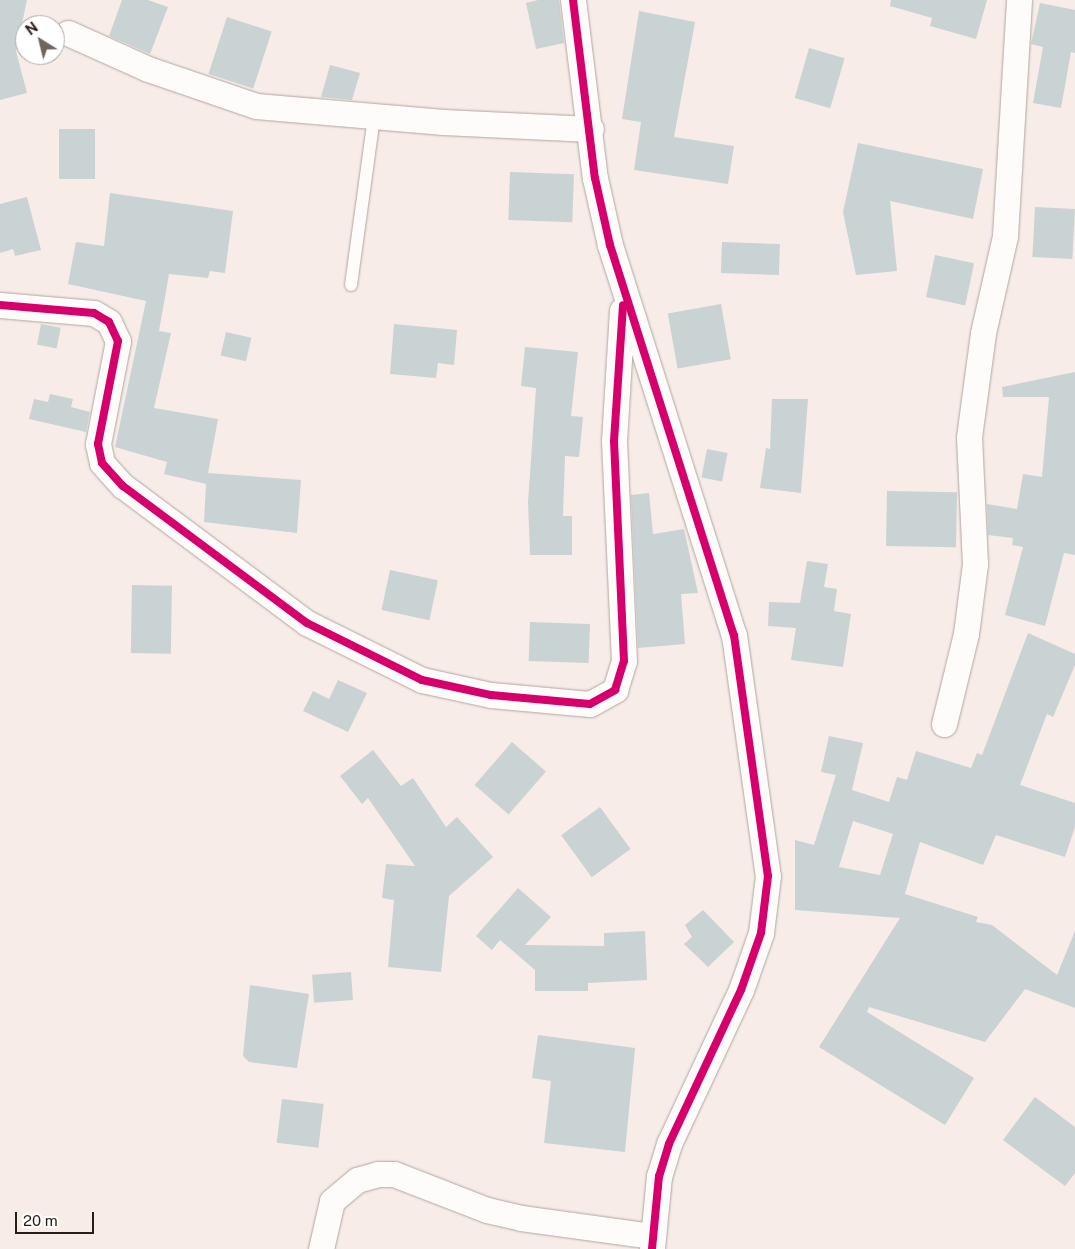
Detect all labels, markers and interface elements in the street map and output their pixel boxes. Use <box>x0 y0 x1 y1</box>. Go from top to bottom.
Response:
north arrow <box>15 15 65 65</box>
text: N <box>23 19 41 38</box>
scale bar <box>18 1202 96 1234</box>
text: 20 m <box>23 1212 58 1229</box>

